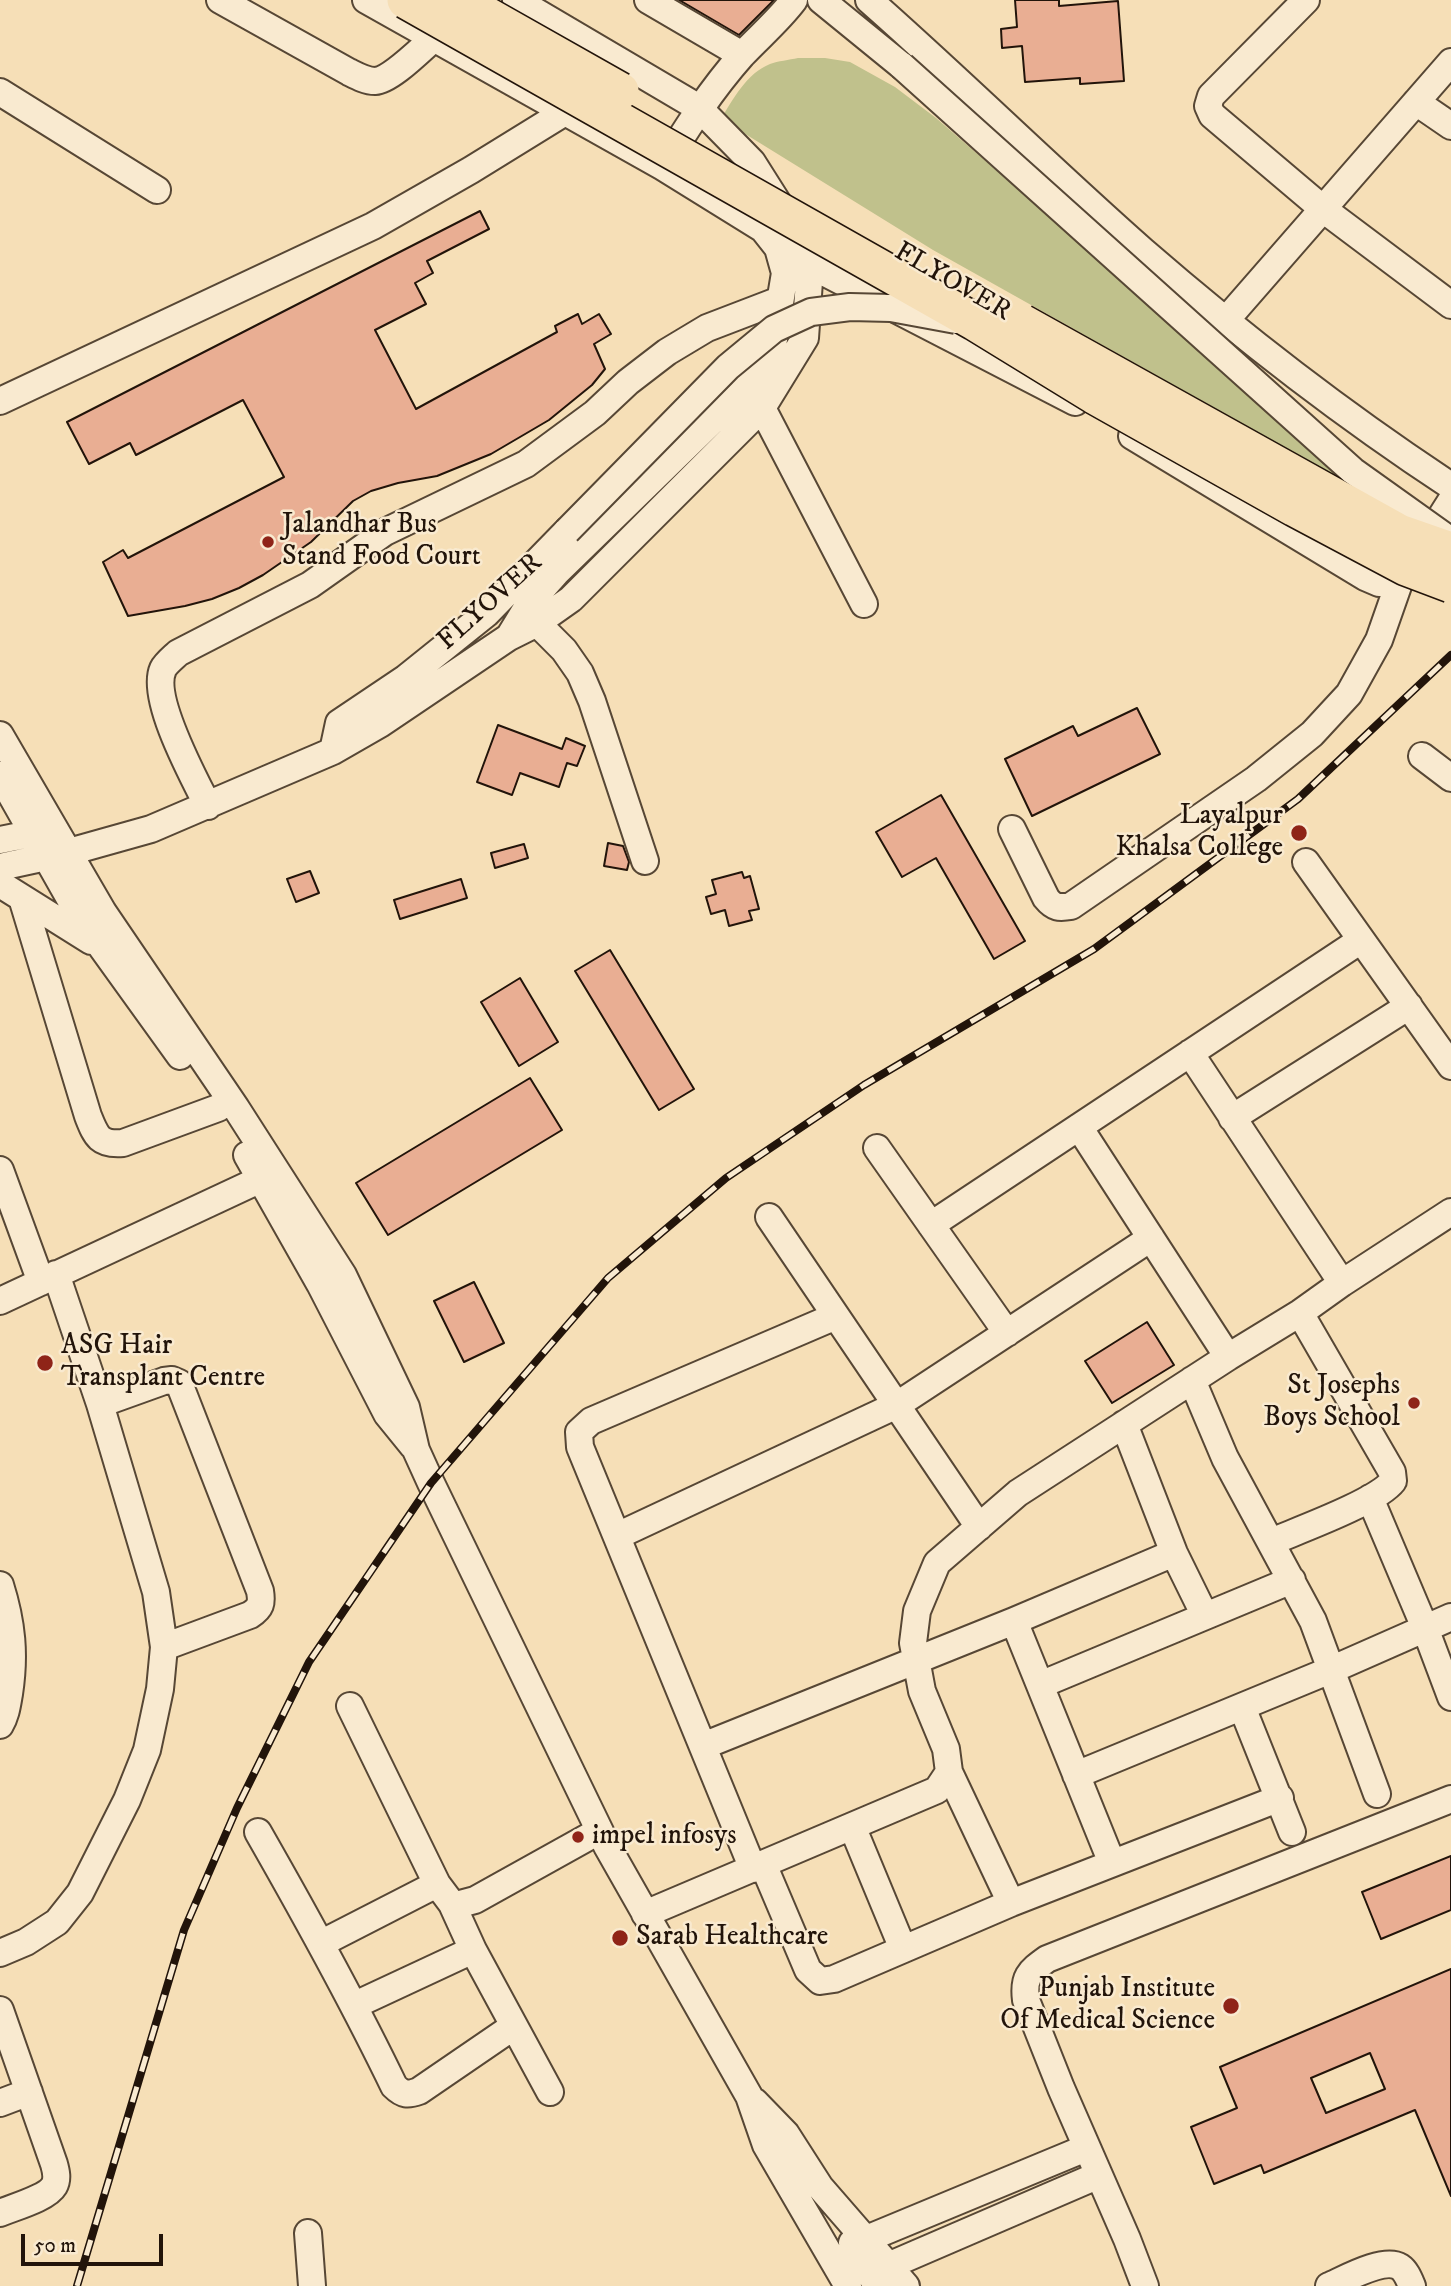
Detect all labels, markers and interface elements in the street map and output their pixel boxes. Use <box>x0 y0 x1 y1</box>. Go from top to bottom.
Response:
street label: FLYOVER <box>888 236 1016 330</box>
place label: Jalandhar Bus Stand Food Court <box>282 509 481 575</box>
marker: Jalandhar Bus Stand Food Court <box>260 534 276 550</box>
street label: FLYOVER <box>432 547 550 659</box>
place label: Layalpur Khalsa College <box>1115 800 1283 866</box>
marker: Layalpur Khalsa College <box>1289 823 1309 843</box>
place label: ASG Hair Transplant Centre <box>61 1330 265 1396</box>
marker: ASG Hair Transplant Centre <box>35 1353 55 1373</box>
place label: St Josephs Boys School <box>1263 1370 1400 1436</box>
marker: St Josephs Boys School <box>1406 1395 1422 1411</box>
place label: impel infosys <box>592 1820 737 1854</box>
marker: impel infosys <box>570 1829 586 1845</box>
place label: Sarab Healthcare <box>636 1921 828 1955</box>
marker: Sarab Healthcare <box>610 1928 630 1948</box>
place label: Punjab Institute Of Medical Science <box>1000 1973 1215 2039</box>
marker: Punjab Institute Of Medical Science <box>1221 1996 1241 2016</box>
scale bar <box>24 2220 166 2264</box>
text: 50 m <box>34 2233 76 2259</box>

